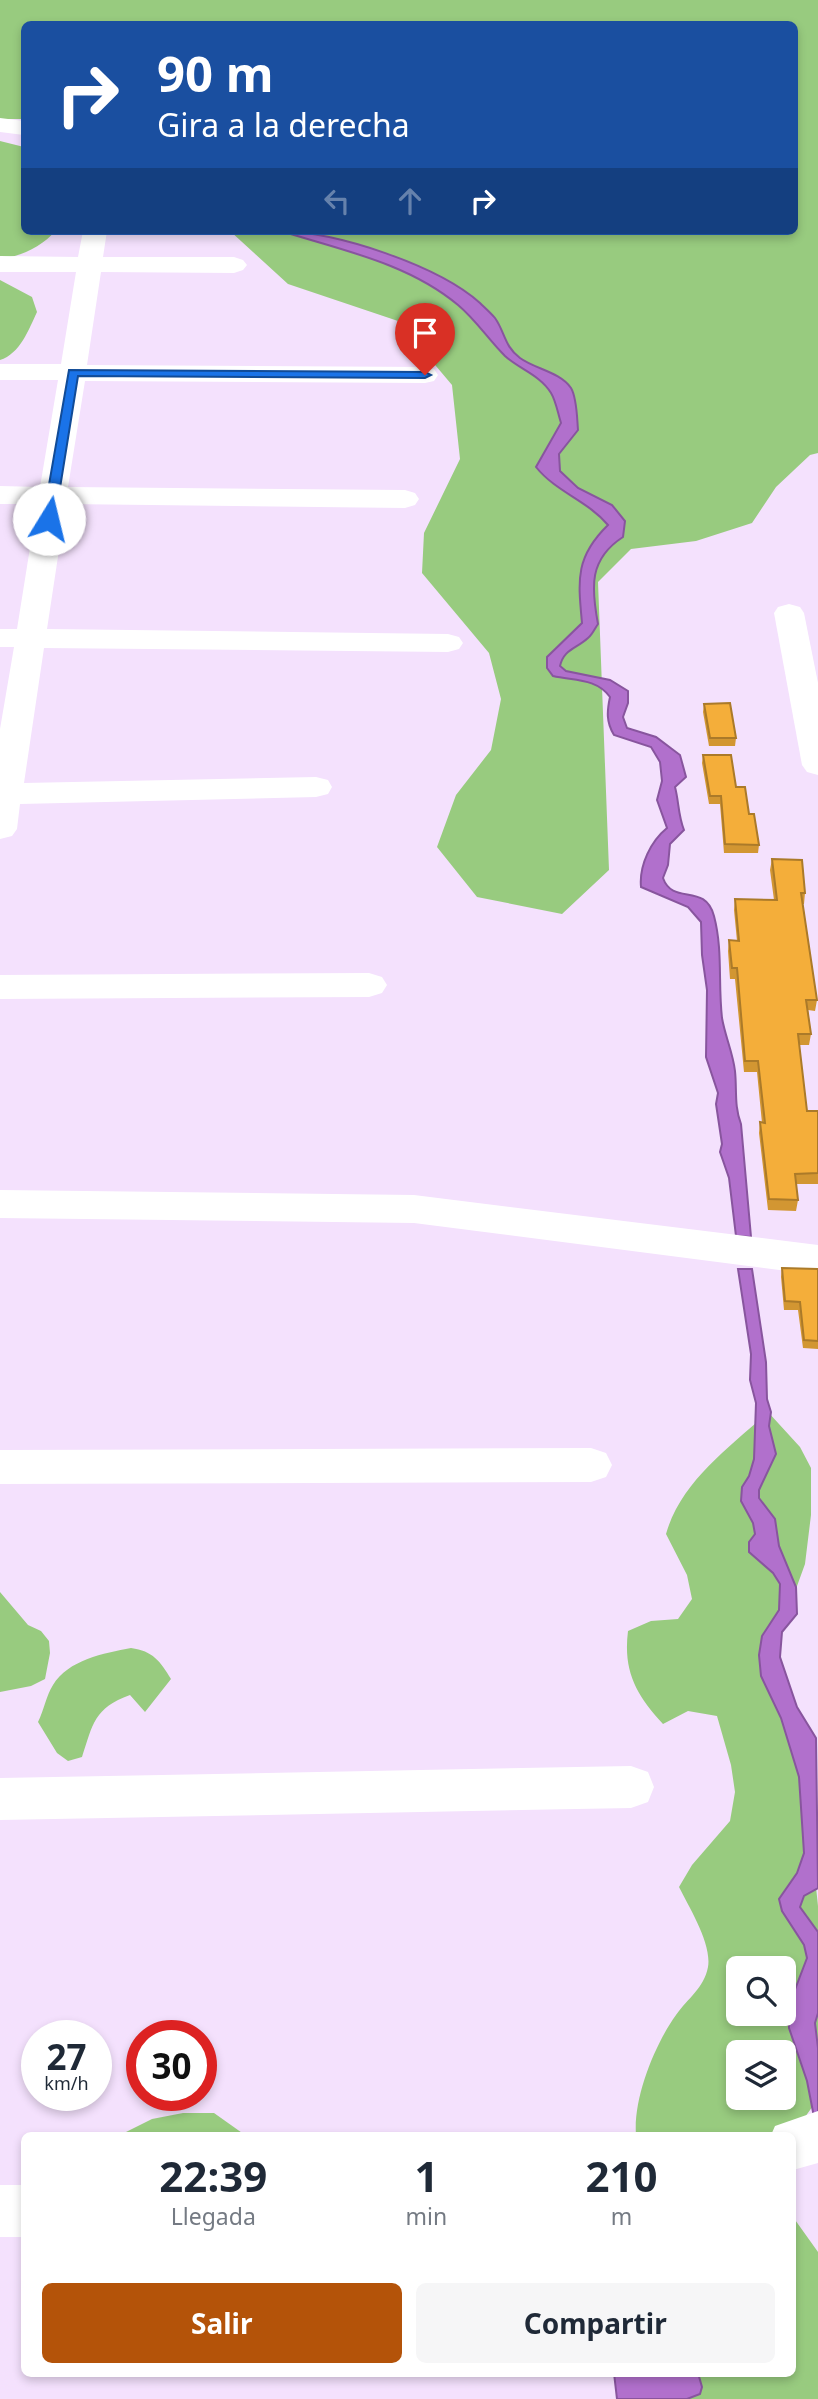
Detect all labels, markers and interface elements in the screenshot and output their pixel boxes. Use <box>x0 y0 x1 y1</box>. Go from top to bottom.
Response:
text: 90 m <box>157 40 274 106</box>
icon: right <box>42 49 133 140</box>
text: Gira a la derecha <box>157 103 410 146</box>
icon: left <box>318 182 356 220</box>
icon: ahead <box>391 182 429 220</box>
icon: right <box>464 182 502 220</box>
pin <box>395 303 455 375</box>
icon: arrive <box>406 314 444 352</box>
position arrow <box>12 482 86 556</box>
map controls <box>726 1956 796 2110</box>
button: search <box>726 1956 796 2026</box>
speed limit sign: 30 <box>126 2020 217 2111</box>
text: 27 <box>46 2033 87 2080</box>
button: layers <box>726 2040 796 2110</box>
text: km/h <box>44 2071 89 2095</box>
text: 22:39 <box>159 2147 267 2204</box>
text: 1 <box>414 2147 438 2204</box>
text: 210 <box>586 2147 658 2204</box>
text: Llegada <box>171 2200 256 2232</box>
text: min <box>406 2200 447 2232</box>
text: m <box>611 2200 632 2232</box>
button: Salir <box>42 2283 402 2363</box>
button: Compartir <box>416 2283 775 2363</box>

